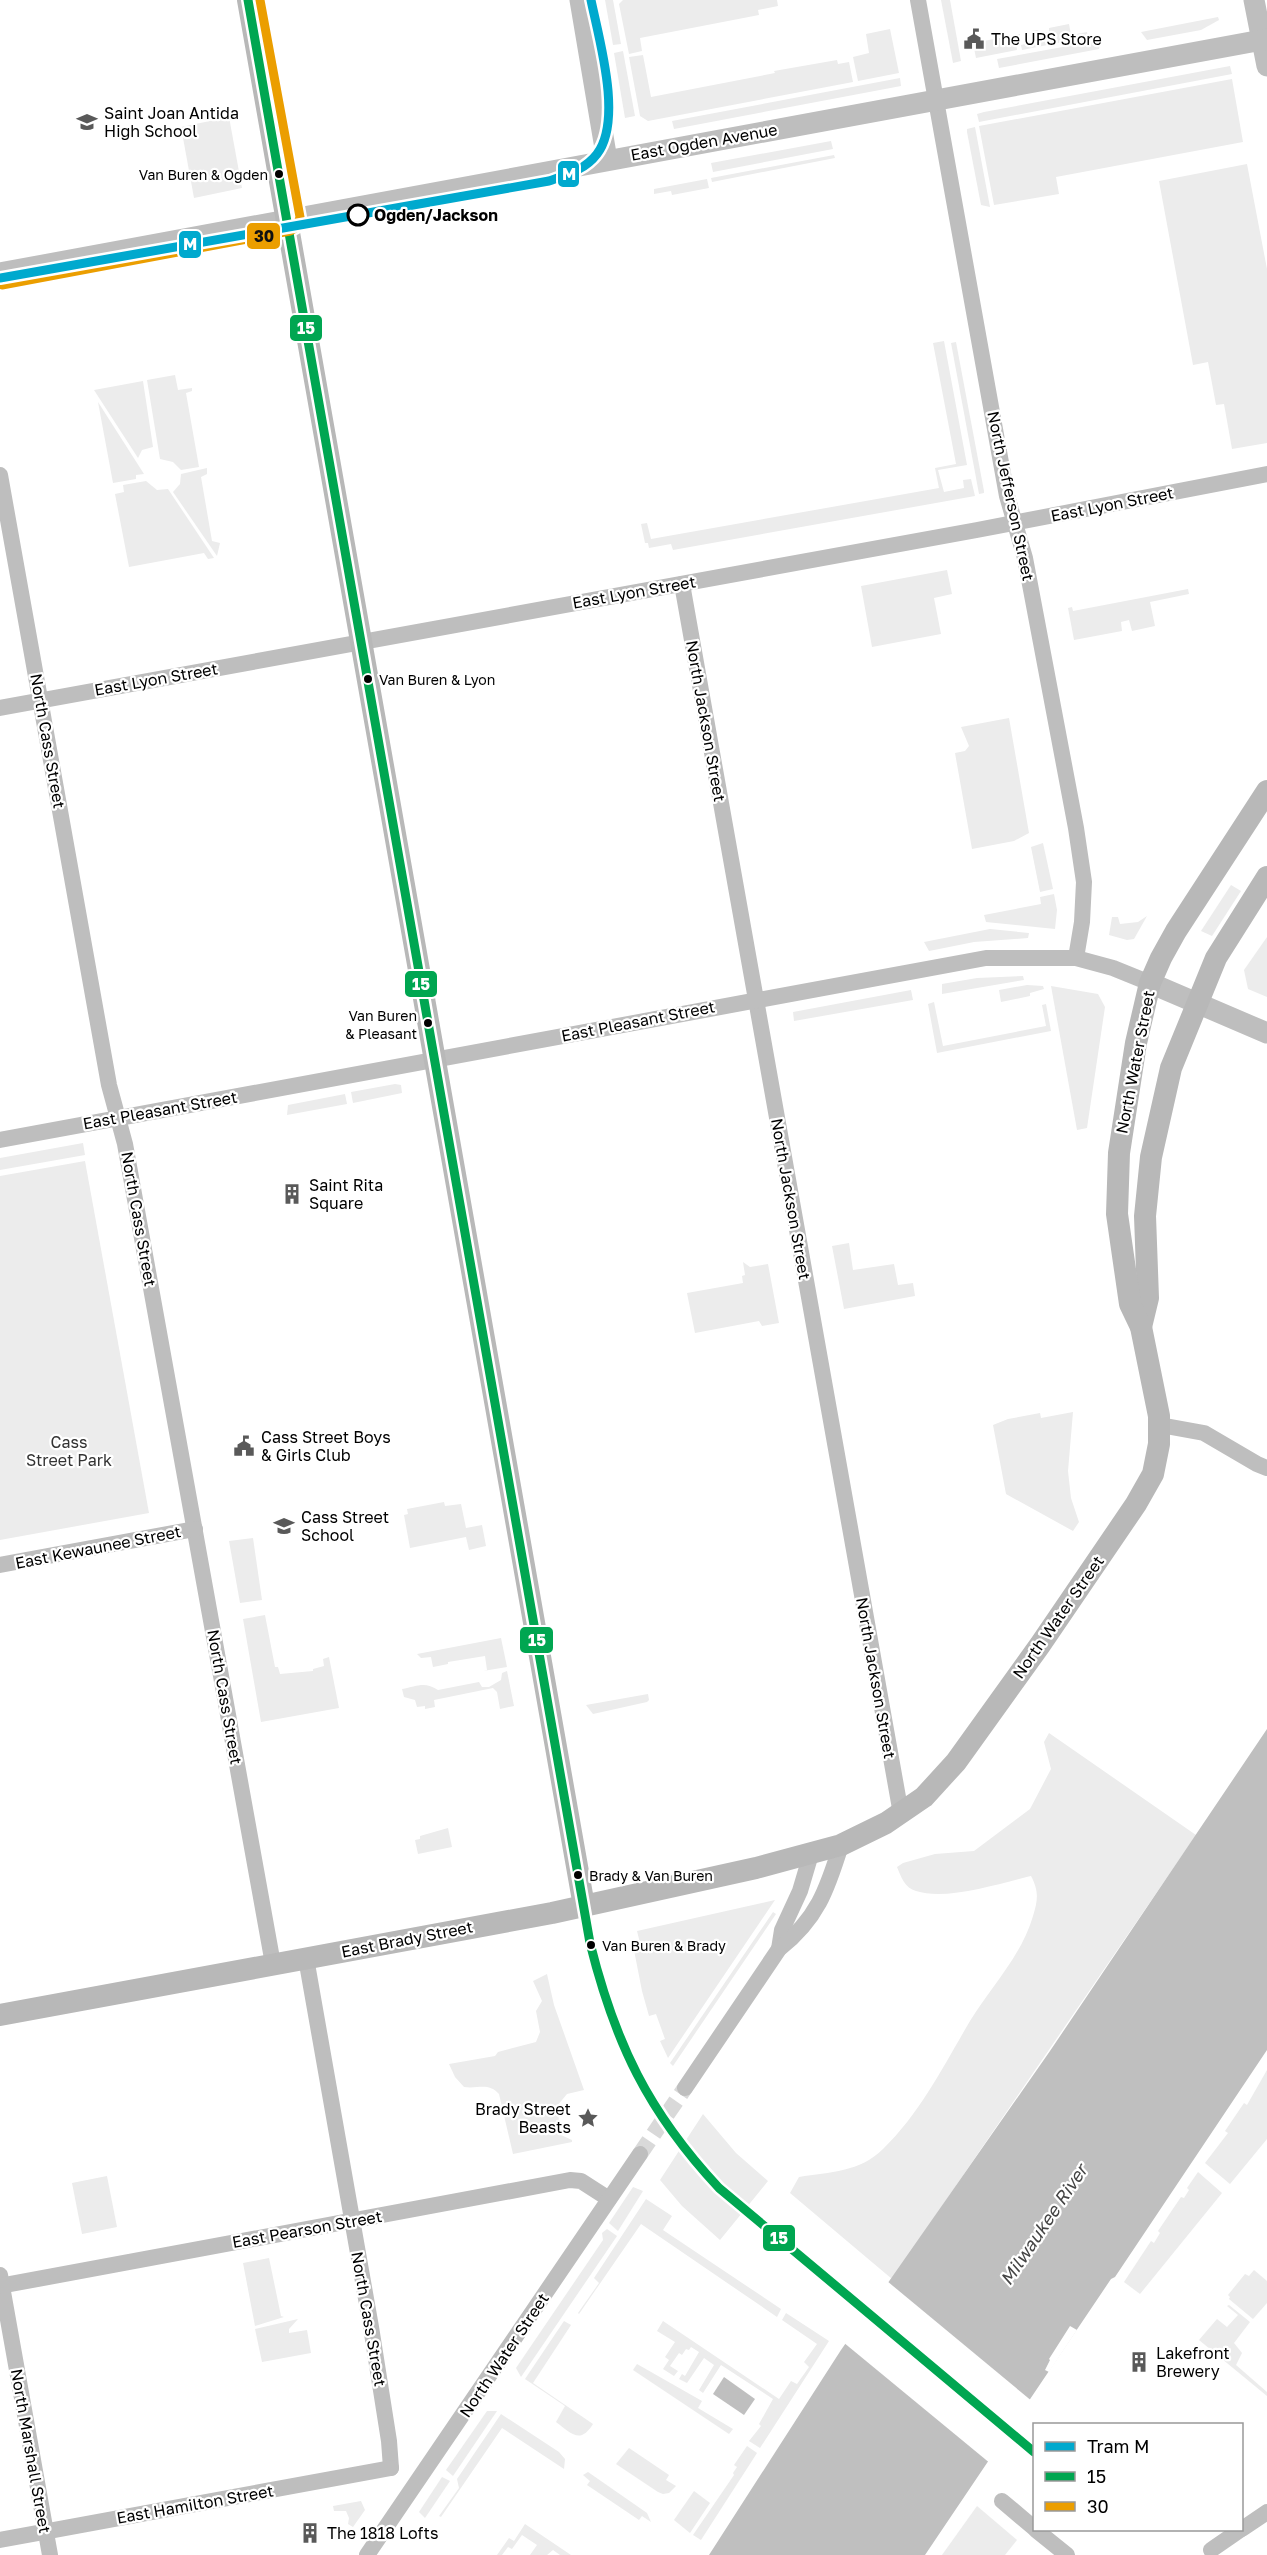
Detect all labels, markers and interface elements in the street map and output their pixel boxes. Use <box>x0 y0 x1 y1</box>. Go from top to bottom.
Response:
public building icon: The UPS Store <box>962 27 986 51</box>
place label: The UPS Store <box>991 29 1102 49</box>
place label: Saint Joan Antida High School <box>104 103 239 141</box>
school or university icon: Saint Joan Antida High School <box>75 110 99 134</box>
street label: East Ogden Avenue <box>629 119 779 165</box>
line badge: M <box>557 160 580 188</box>
text: M <box>562 164 576 184</box>
place label: Van Buren & Ogden <box>139 166 268 183</box>
marker: Van Buren & Ogden <box>273 168 285 180</box>
marker: Ogden/Jackson <box>347 204 369 226</box>
place label: Ogden/Jackson <box>374 205 498 225</box>
line badge: 30 <box>246 222 281 250</box>
text: 30 <box>254 226 274 246</box>
line badge: M <box>178 230 202 259</box>
text: M <box>183 234 197 254</box>
line badge: 15 <box>289 314 323 342</box>
text: 15 <box>297 318 315 338</box>
street label: North Jefferson Street <box>983 409 1039 583</box>
street label: East Lyon Street <box>1049 482 1175 526</box>
street label: East Lyon Street <box>571 571 697 613</box>
street label: North Jackson Street <box>682 639 730 803</box>
street label: East Lyon Street <box>93 658 219 700</box>
place label: Van Buren & Lyon <box>379 671 495 688</box>
street label: North Cass Street <box>26 672 70 810</box>
marker: Van Buren & Lyon <box>362 673 374 685</box>
line badge: 15 <box>404 970 438 998</box>
text: 15 <box>412 974 430 994</box>
street label: North Water Street <box>1111 989 1159 1135</box>
street label: East Pleasant Street <box>559 996 717 1046</box>
place label: Van Buren & Pleasant <box>345 1007 417 1042</box>
marker: Van Buren & Pleasant <box>422 1017 434 1029</box>
street label: East Pleasant Street <box>81 1087 239 1133</box>
street label: North Jackson Street <box>767 1117 815 1281</box>
street label: North Cass Street <box>117 1150 161 1288</box>
place label: Saint Rita Square <box>309 1175 383 1213</box>
building icon: Saint Rita Square <box>280 1182 304 1206</box>
place label: Cass Street Boys & Girls Club <box>261 1427 391 1465</box>
park label: Cass Street Park <box>26 1432 112 1470</box>
public building icon: Cass Street Boys & Girls Club <box>232 1434 256 1458</box>
place label: Cass Street School <box>301 1507 389 1545</box>
school or university icon: Cass Street School <box>272 1514 296 1538</box>
street label: East Kewaunee Street <box>13 1521 183 1573</box>
street label: North Water Street <box>1008 1552 1108 1682</box>
street label: North Jackson Street <box>852 1596 900 1760</box>
line badge: 15 <box>519 1626 554 1654</box>
street label: North Cass Street <box>203 1628 247 1766</box>
text: 15 <box>528 1630 546 1650</box>
place label: Brady & Van Buren <box>589 1867 713 1884</box>
marker: Brady & Van Buren <box>572 1869 584 1881</box>
street label: East Brady Street <box>340 1916 474 1962</box>
place label: Van Buren & Brady <box>602 1937 726 1954</box>
marker: Van Buren & Brady <box>585 1939 597 1951</box>
place label: Brady Street Beasts <box>475 2099 571 2137</box>
place icon: Brady Street Beasts <box>576 2106 600 2130</box>
water label: Milwaukee River <box>995 2158 1093 2289</box>
street label: East Pearson Street <box>231 2206 383 2252</box>
line badge: 15 <box>762 2224 796 2252</box>
text: 15 <box>770 2228 788 2248</box>
street label: North Cass Street <box>347 2250 391 2388</box>
street label: North Water Street <box>455 2289 553 2421</box>
place label: Lakefront Brewery <box>1156 2343 1230 2381</box>
building icon: Lakefront Brewery <box>1127 2350 1151 2374</box>
street label: North Marshall Street <box>7 2367 55 2535</box>
legend <box>1033 2423 1243 2531</box>
text: Tram M <box>1087 2435 1149 2457</box>
text: 15 <box>1087 2465 1106 2487</box>
street label: East Hamilton Street <box>115 2480 275 2528</box>
text: 30 <box>1087 2495 1109 2517</box>
building icon: The 1818 Lofts <box>298 2521 322 2545</box>
place label: The 1818 Lofts <box>327 2523 438 2543</box>

